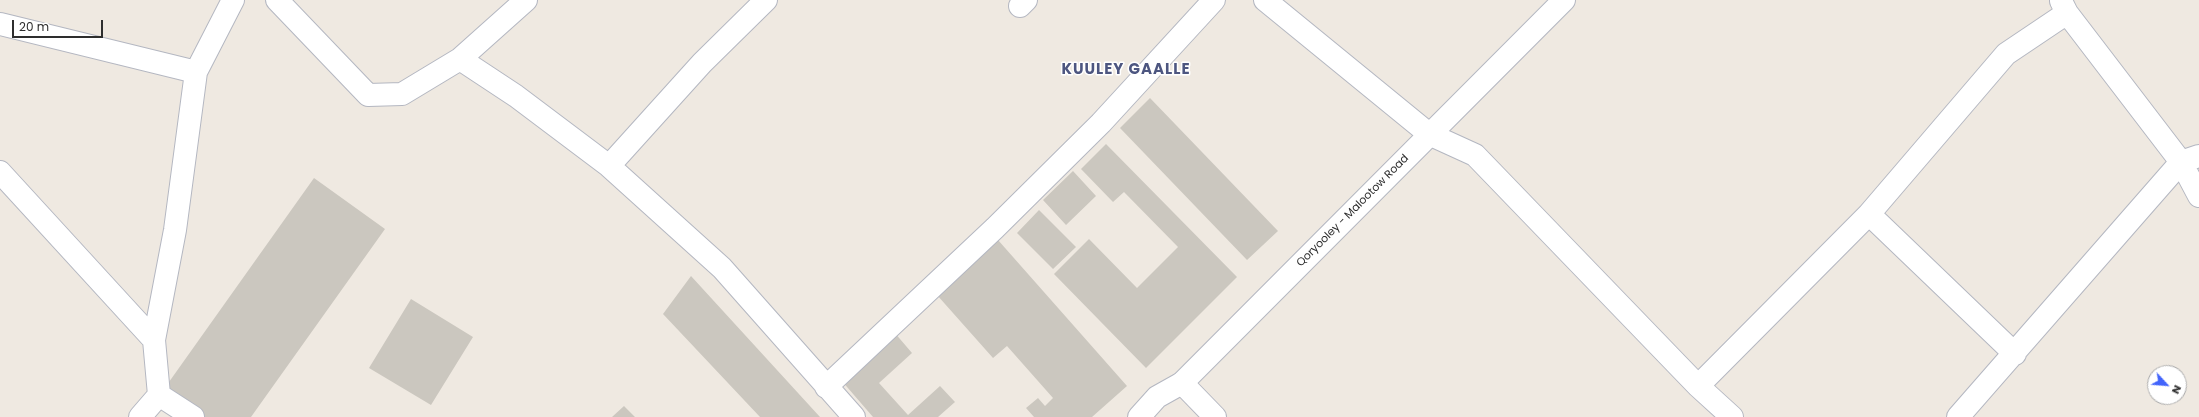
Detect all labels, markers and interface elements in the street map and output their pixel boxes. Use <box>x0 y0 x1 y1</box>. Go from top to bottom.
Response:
scale bar <box>14 12 105 38</box>
text: 20 m <box>19 18 49 35</box>
district label: KUULEY GAALLE <box>1061 61 1191 79</box>
street label: Qoryooley - Malootow Road <box>1294 152 1412 270</box>
north arrow <box>2147 365 2187 405</box>
text: N <box>2168 383 2186 397</box>

